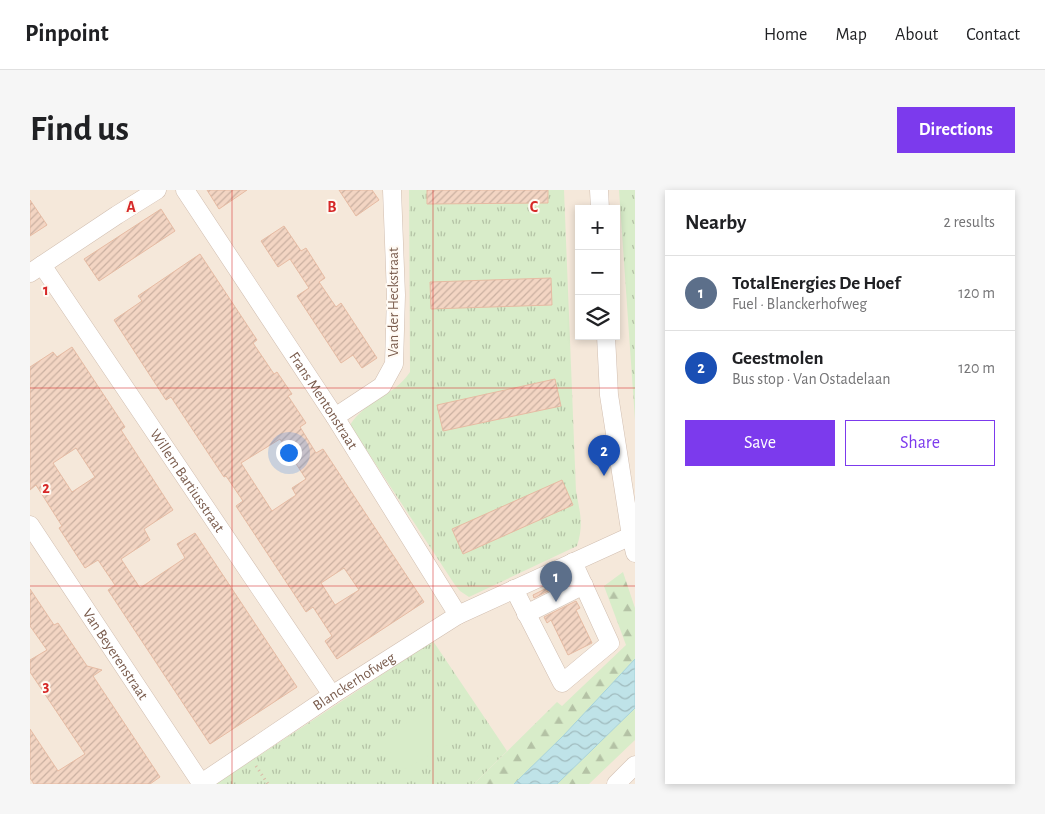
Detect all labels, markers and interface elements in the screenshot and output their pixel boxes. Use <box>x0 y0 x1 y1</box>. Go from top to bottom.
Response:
text: Pinpoint <box>25 22 109 46</box>
text: Home <box>764 26 807 44</box>
text: Map <box>835 26 867 44</box>
text: About <box>895 26 938 44</box>
text: Contact <box>966 26 1020 44</box>
button: Directions <box>897 107 1015 153</box>
text: Find us <box>30 112 129 147</box>
text: A <box>126 199 136 215</box>
text: B <box>327 199 337 215</box>
text: C <box>530 199 539 215</box>
map controls <box>575 205 620 340</box>
button: + <box>575 205 620 250</box>
text: Nearby <box>685 212 746 233</box>
text: 2 results <box>943 214 995 230</box>
street label: Van der Heckstraat <box>386 247 401 357</box>
button: − <box>575 250 620 295</box>
text: TotalEnergies De Hoef <box>732 274 901 293</box>
text: 1 <box>43 282 49 298</box>
text: 1 <box>698 285 704 301</box>
text: 120 m <box>958 285 995 301</box>
button: layers <box>575 295 620 340</box>
text: Fuel · Blanckerhofweg <box>732 296 867 312</box>
street label: Frans Mentonstraat <box>287 349 361 452</box>
text: Geestmolen <box>732 349 823 368</box>
text: 2 <box>697 360 705 376</box>
text: 120 m <box>958 360 995 376</box>
text: Bus stop · Van Ostadelaan <box>732 371 890 387</box>
button: Save <box>685 420 835 466</box>
button: Share <box>845 420 995 466</box>
street label: Willem Bartiusstraat <box>147 426 228 535</box>
pin: 2 <box>588 435 620 476</box>
your location <box>276 440 302 466</box>
text: 2 <box>42 480 50 496</box>
pin: 1 <box>540 561 572 602</box>
street label: Van Beyerenstraat <box>80 606 151 703</box>
street label: Blanckerhofweg <box>310 649 398 713</box>
text: 3 <box>43 678 50 694</box>

